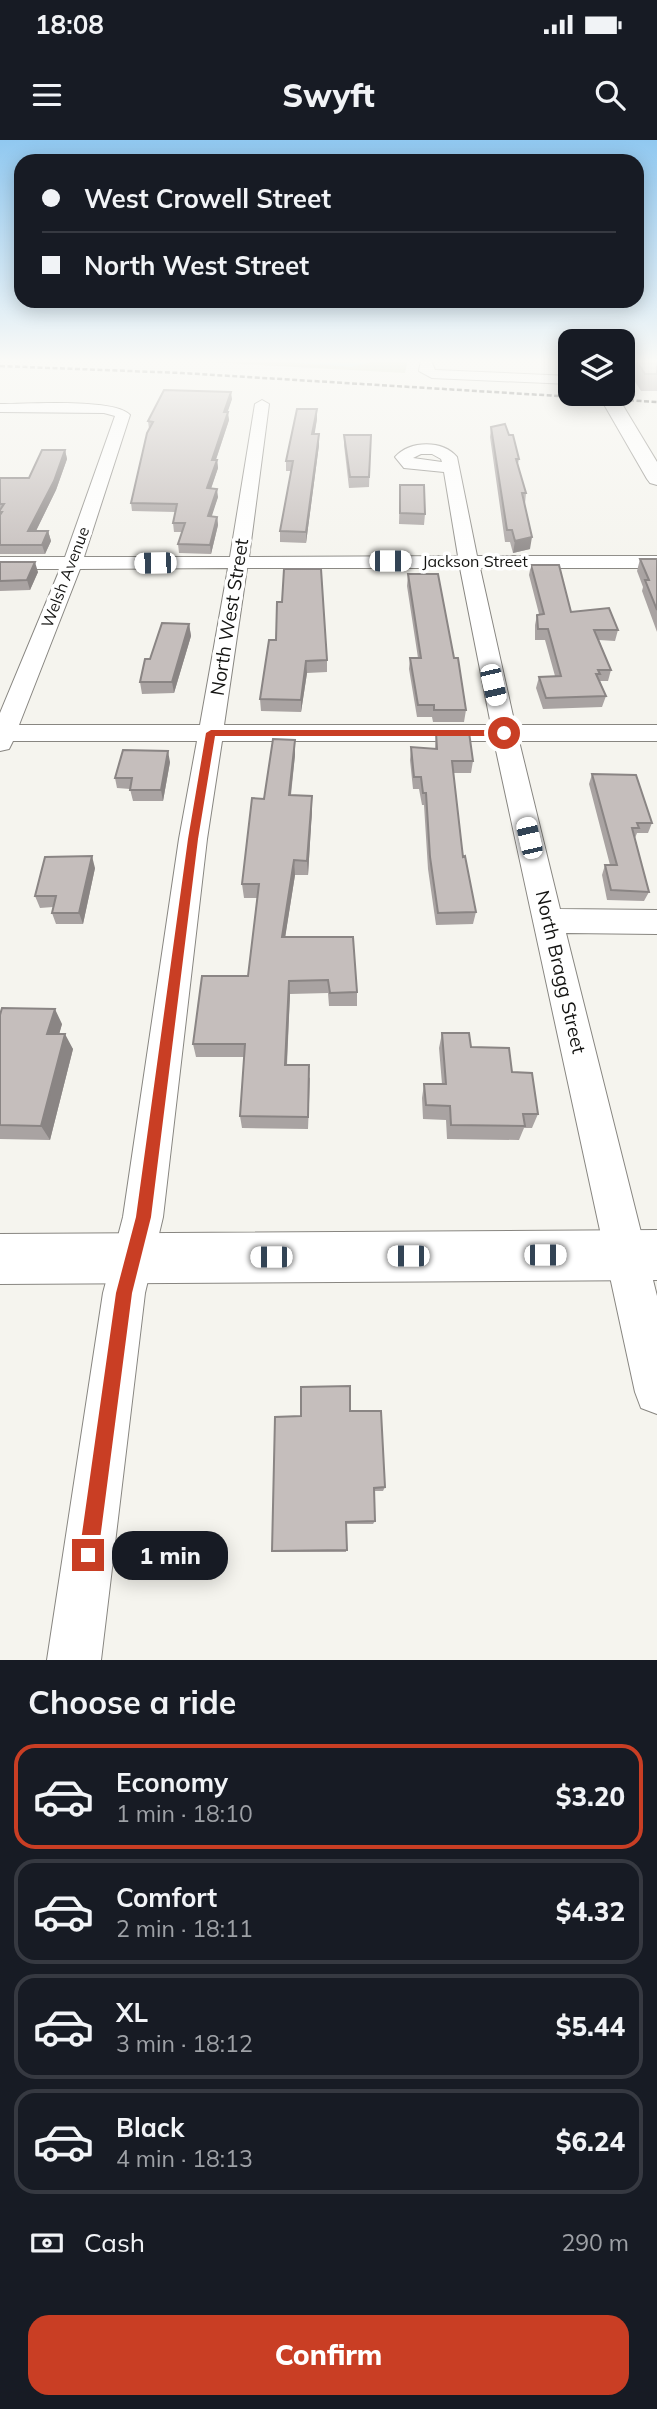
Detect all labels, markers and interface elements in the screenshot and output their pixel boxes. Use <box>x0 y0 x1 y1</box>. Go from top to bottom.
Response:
text: 18:08 <box>35 8 104 41</box>
text: Swyft <box>282 75 375 115</box>
icon: menu <box>28 76 66 114</box>
icon: search <box>591 76 629 114</box>
text: West Crowell Street <box>84 182 331 215</box>
text: North West Street <box>84 249 309 282</box>
map controls <box>558 329 635 406</box>
button: layers <box>558 329 635 406</box>
street label: Welsh Avenue <box>37 524 93 630</box>
street label: North West Street <box>205 536 253 697</box>
car <box>370 551 412 572</box>
street label: Jackson Street <box>422 551 528 571</box>
car <box>134 552 177 574</box>
car <box>479 662 508 708</box>
route start <box>488 717 520 749</box>
car <box>515 815 544 861</box>
street label: North Bragg Street <box>531 888 592 1056</box>
car <box>525 1245 567 1266</box>
car <box>388 1246 430 1267</box>
car <box>251 1247 293 1268</box>
callout: 1 min <box>112 1530 228 1580</box>
route end <box>72 1539 104 1571</box>
text: 1 min <box>139 1541 201 1570</box>
text: Choose a ride <box>28 1682 236 1722</box>
icon: car <box>32 1765 95 1828</box>
text: Economy <box>116 1766 228 1799</box>
text: $3.20 <box>556 1780 625 1813</box>
text: 1 min · 18:10 <box>116 1799 253 1828</box>
icon: car <box>32 1880 95 1943</box>
text: Comfort <box>116 1881 217 1914</box>
text: $4.32 <box>556 1895 625 1928</box>
text: 2 min · 18:11 <box>116 1914 253 1943</box>
icon: car <box>32 1995 95 2058</box>
text: XL <box>116 1996 148 2029</box>
text: $5.44 <box>556 2010 625 2043</box>
text: 3 min · 18:12 <box>116 2029 253 2058</box>
icon: car <box>32 2110 95 2173</box>
text: Black <box>116 2111 184 2144</box>
text: $6.24 <box>556 2125 625 2158</box>
text: 4 min · 18:13 <box>116 2144 253 2173</box>
icon: cash <box>28 2224 66 2262</box>
text: Cash <box>84 2226 145 2259</box>
text: 290 m <box>561 2228 629 2257</box>
button: Confirm <box>28 2315 629 2395</box>

